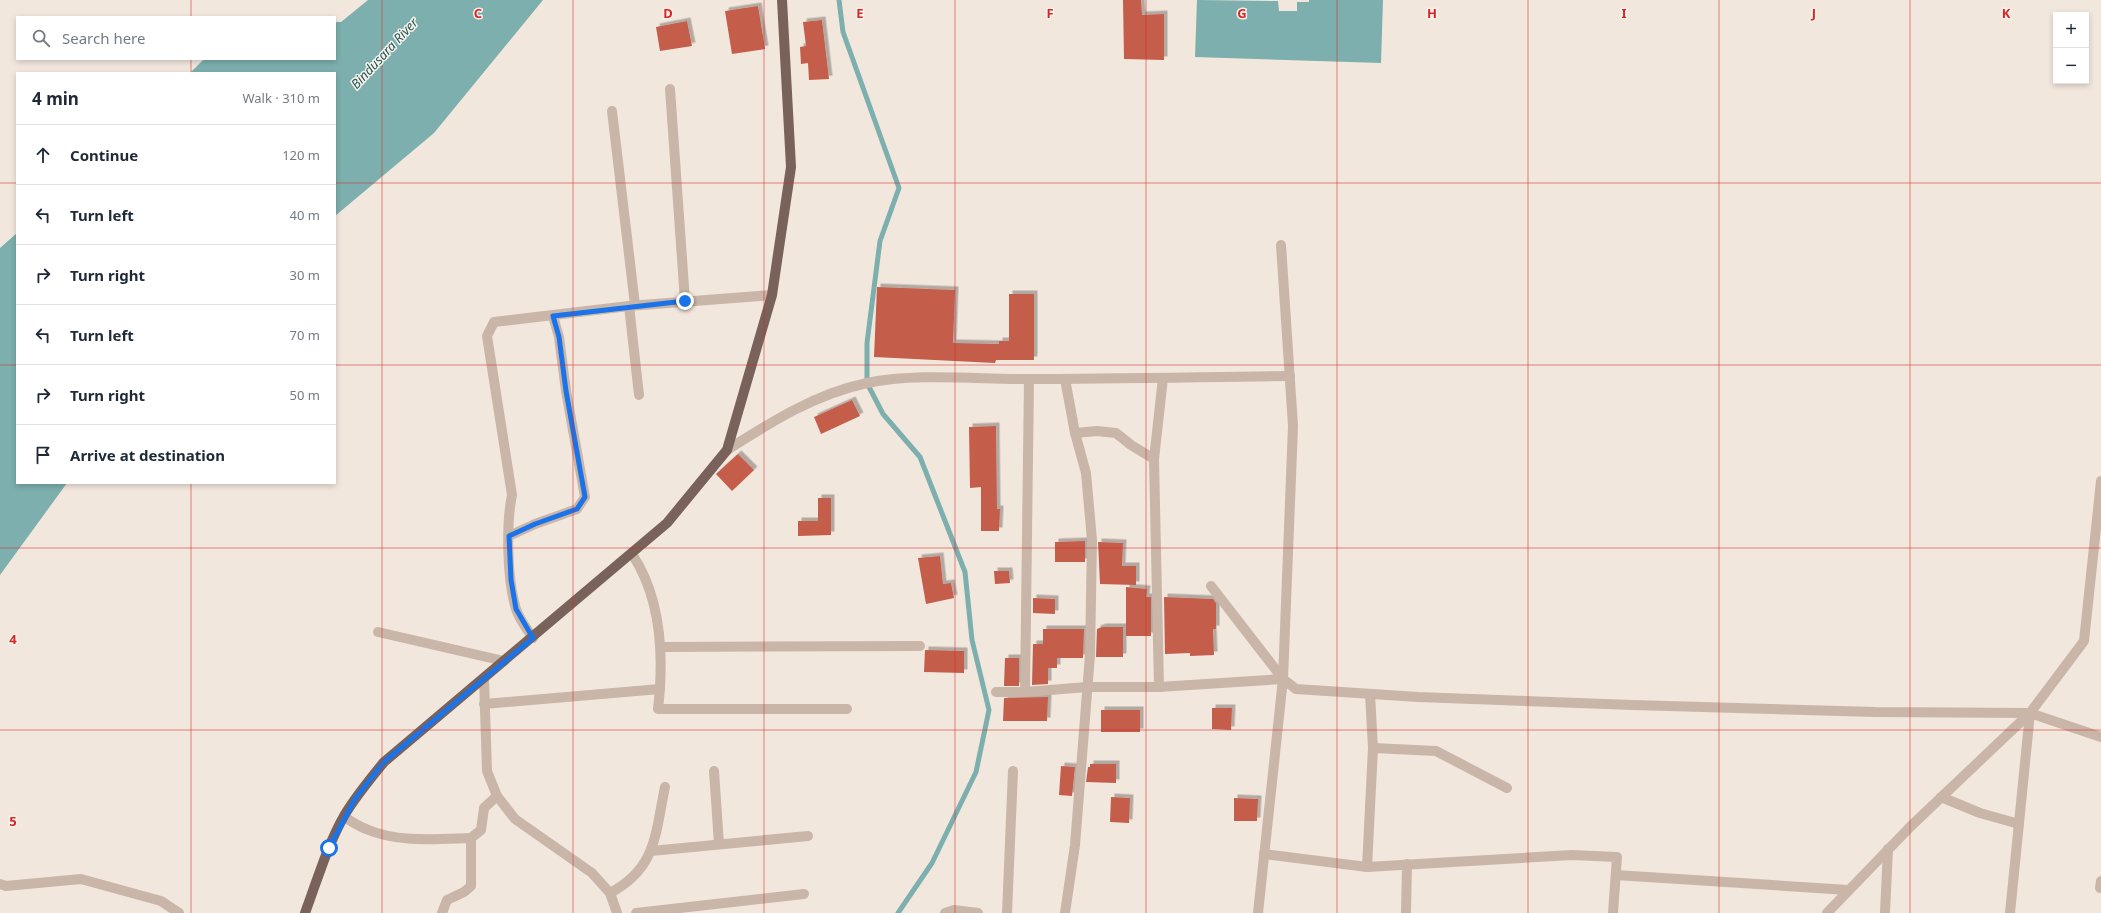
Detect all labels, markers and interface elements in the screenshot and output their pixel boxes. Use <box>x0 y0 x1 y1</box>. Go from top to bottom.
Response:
text: C <box>474 4 482 22</box>
text: D <box>663 4 673 22</box>
text: E <box>856 4 864 22</box>
text: F <box>1046 4 1054 22</box>
text: G <box>1237 4 1247 22</box>
text: H <box>1427 4 1437 22</box>
text: I <box>1621 4 1627 22</box>
text: J <box>1811 4 1816 22</box>
text: K <box>2002 4 2011 22</box>
map controls <box>2053 12 2089 84</box>
button: + <box>2053 12 2089 48</box>
water label: Bindusara River <box>346 13 422 92</box>
search box <box>16 16 336 60</box>
icon: search <box>30 27 52 49</box>
text: Search here <box>62 28 145 48</box>
button: − <box>2053 48 2089 84</box>
text: 4 min <box>32 87 79 110</box>
text: Walk · 310 m <box>242 89 320 107</box>
icon: ahead <box>32 144 54 166</box>
text: Continue <box>70 145 138 165</box>
text: 120 m <box>282 146 320 164</box>
icon: left <box>32 204 54 226</box>
text: Turn left <box>70 205 134 225</box>
text: 40 m <box>290 206 320 224</box>
icon: right <box>32 264 54 286</box>
text: Turn right <box>70 265 145 285</box>
text: 30 m <box>290 266 320 284</box>
route end <box>676 292 694 310</box>
icon: left <box>32 324 54 346</box>
text: Turn left <box>70 325 134 345</box>
text: 70 m <box>290 326 320 344</box>
icon: right <box>32 384 54 406</box>
text: Turn right <box>70 385 145 405</box>
text: 50 m <box>290 386 320 404</box>
icon: arrive <box>32 444 54 466</box>
text: Arrive at destination <box>70 445 225 465</box>
text: 4 <box>9 630 17 648</box>
text: 5 <box>9 812 17 830</box>
route start <box>320 839 338 857</box>

